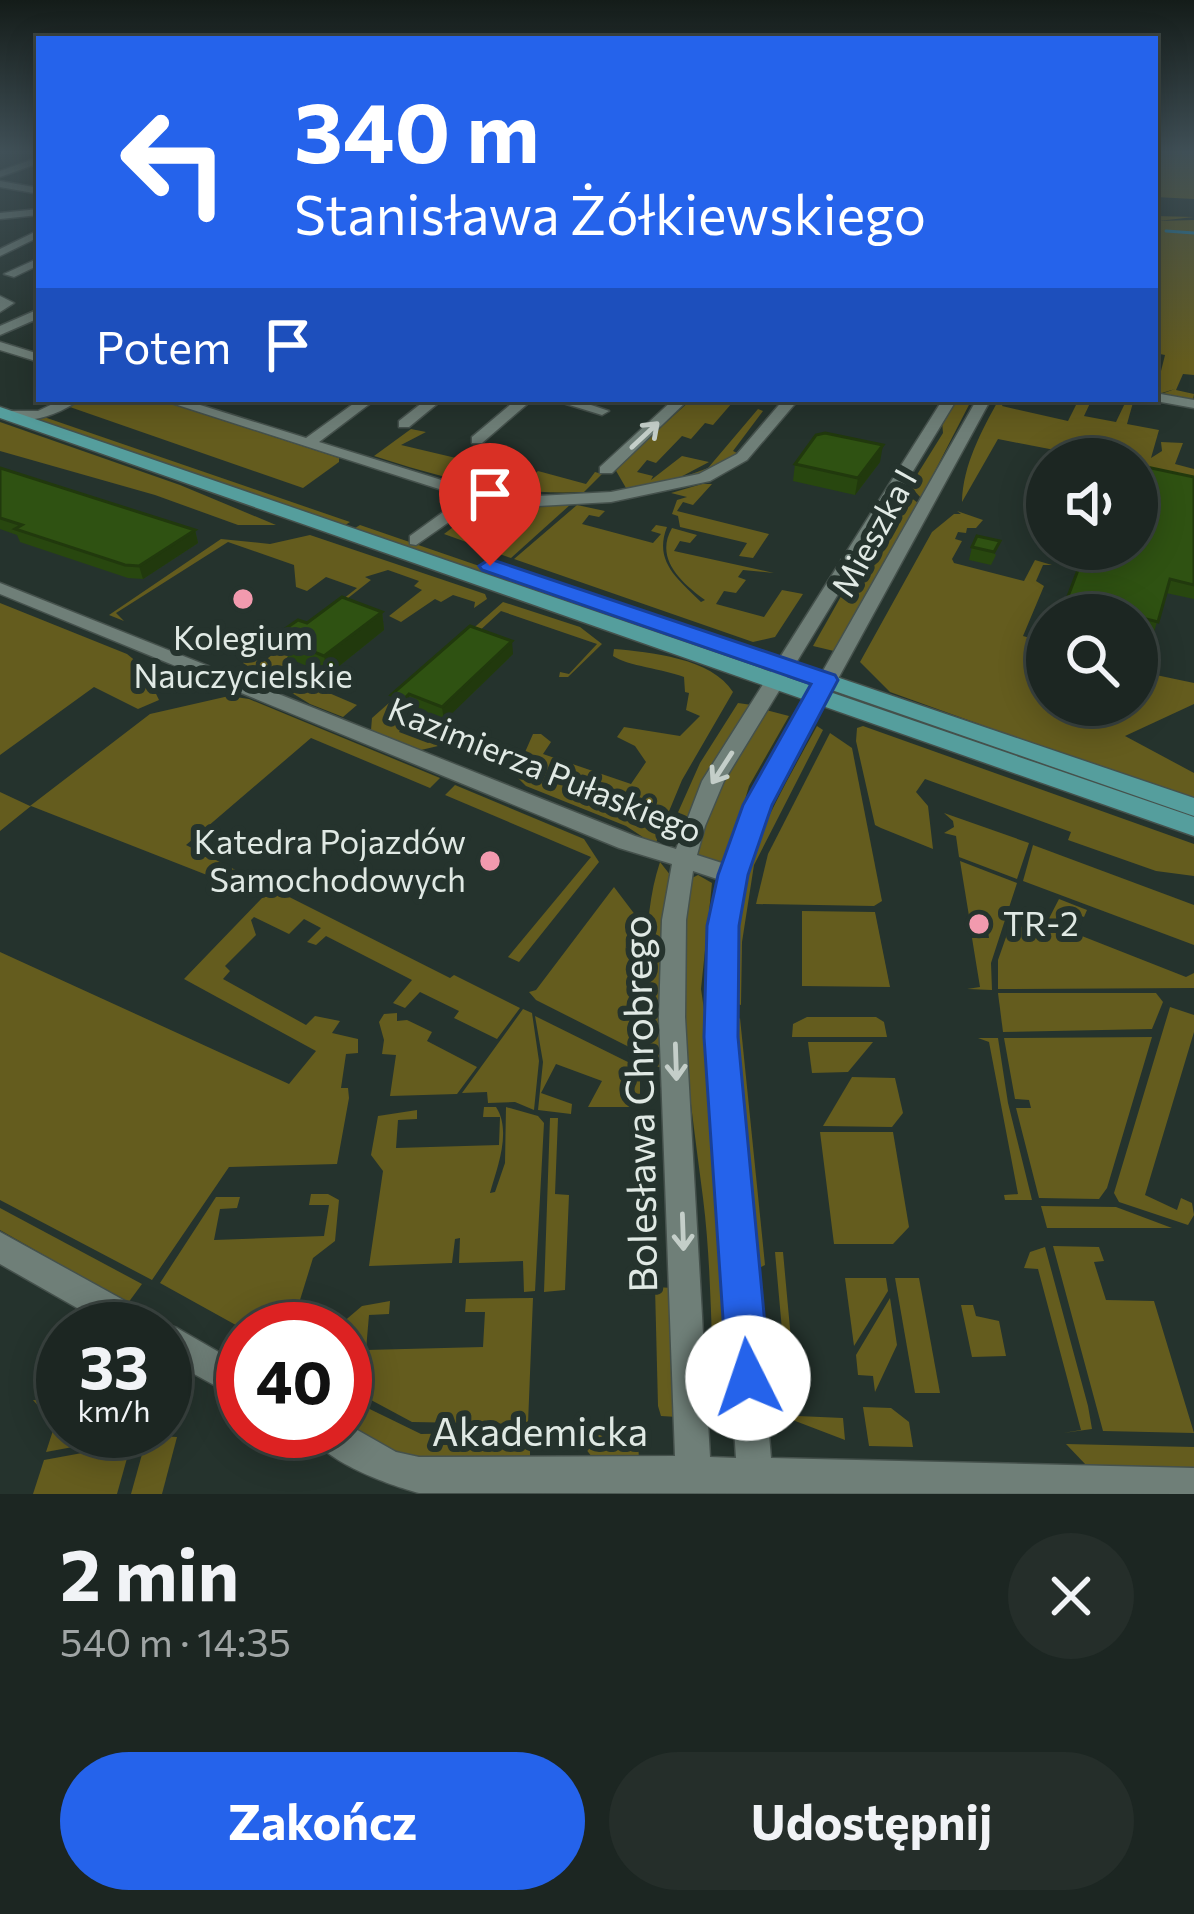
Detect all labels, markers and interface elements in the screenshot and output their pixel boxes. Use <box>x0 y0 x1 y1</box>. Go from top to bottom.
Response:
text: 340 m <box>294 78 540 180</box>
icon: left <box>96 84 252 240</box>
text: Stanisława Żółkiewskiego <box>294 180 926 246</box>
icon: arrive <box>255 312 321 378</box>
text: Potem <box>96 318 231 373</box>
one-way arrow <box>629 422 659 449</box>
map controls <box>1026 438 1158 726</box>
button: sound <box>1026 438 1158 570</box>
pin <box>439 443 541 566</box>
icon: arrive <box>457 461 523 527</box>
street label: Mieszka I <box>821 461 924 603</box>
marker: Kolegium Nauczycielskie <box>230 586 256 612</box>
button: search <box>1026 594 1158 726</box>
place label: Kolegium Nauczycielskie <box>133 616 353 695</box>
street label: Kazimierza Pułaskiego <box>383 687 708 850</box>
one-way arrow <box>709 751 734 785</box>
place label: Katedra Pojazdów Samochodowych <box>194 820 466 899</box>
marker: Katedra Pojazdów Samochodowych <box>477 848 503 874</box>
place label: TR-2 <box>1003 902 1079 943</box>
marker: TR-2 <box>966 911 992 937</box>
street label: Bolesława Chrobrego <box>611 915 665 1293</box>
one-way arrow <box>664 1042 687 1081</box>
one-way arrow <box>672 1212 695 1251</box>
speed limit sign: 40 <box>216 1302 372 1458</box>
position arrow <box>685 1315 811 1441</box>
text: 33 <box>79 1328 149 1401</box>
text: km/h <box>78 1391 150 1428</box>
street label: Akademicka <box>432 1406 648 1454</box>
text: 2 min <box>60 1528 239 1616</box>
button: close <box>1008 1533 1134 1659</box>
text: 540 m · 14:35 <box>60 1617 291 1665</box>
button: Zakończ <box>60 1752 585 1890</box>
button: Udostępnij <box>609 1752 1134 1890</box>

